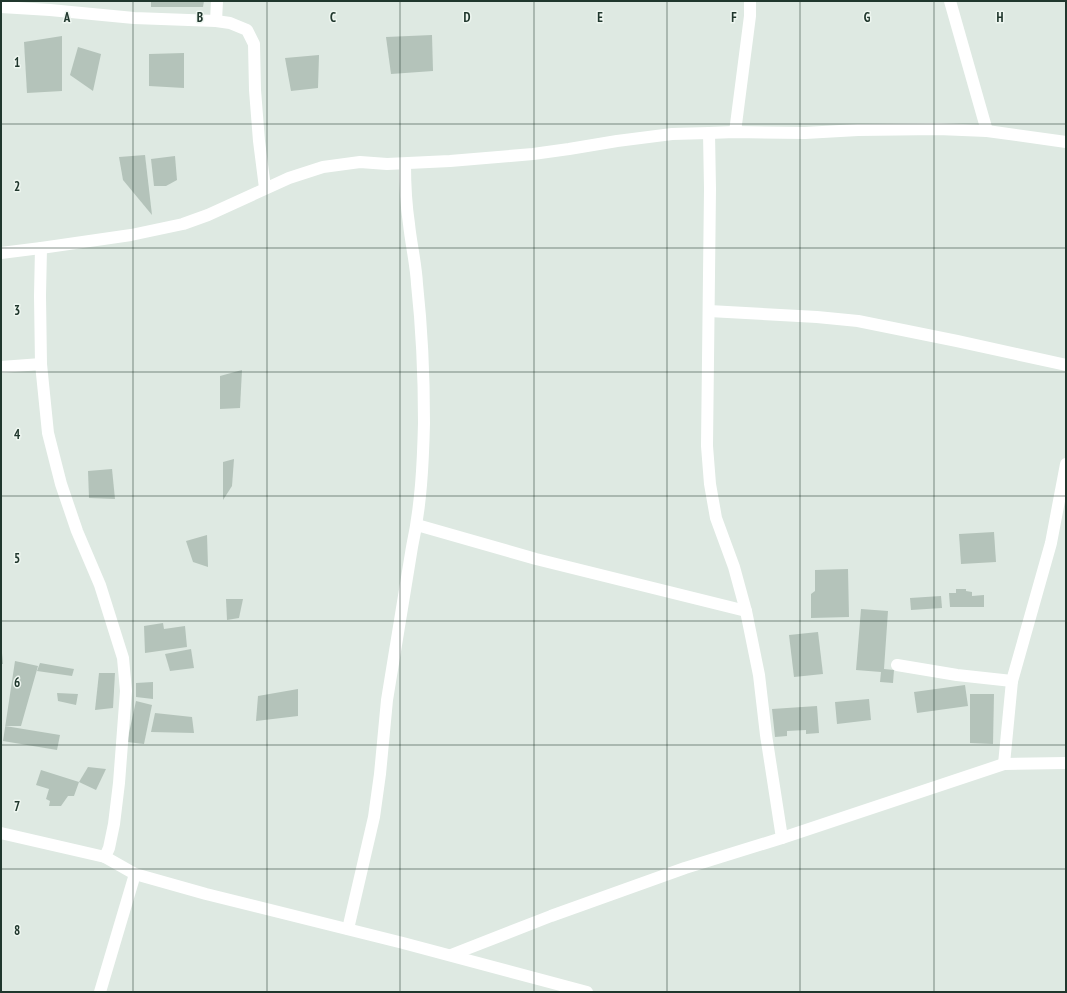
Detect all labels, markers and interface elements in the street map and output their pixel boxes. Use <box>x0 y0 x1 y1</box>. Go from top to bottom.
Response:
text: A <box>63 9 71 26</box>
text: B <box>197 9 203 26</box>
text: C <box>330 9 336 26</box>
text: D <box>464 9 471 26</box>
text: E <box>597 9 603 26</box>
text: F <box>731 9 737 26</box>
text: G <box>864 9 871 26</box>
text: H <box>997 9 1004 26</box>
text: 1 <box>14 54 20 71</box>
text: 2 <box>14 178 20 195</box>
text: 3 <box>14 302 20 319</box>
text: 4 <box>14 426 21 443</box>
text: 5 <box>14 550 20 567</box>
text: 6 <box>14 674 20 691</box>
text: 7 <box>14 798 20 815</box>
text: 8 <box>14 922 20 939</box>

